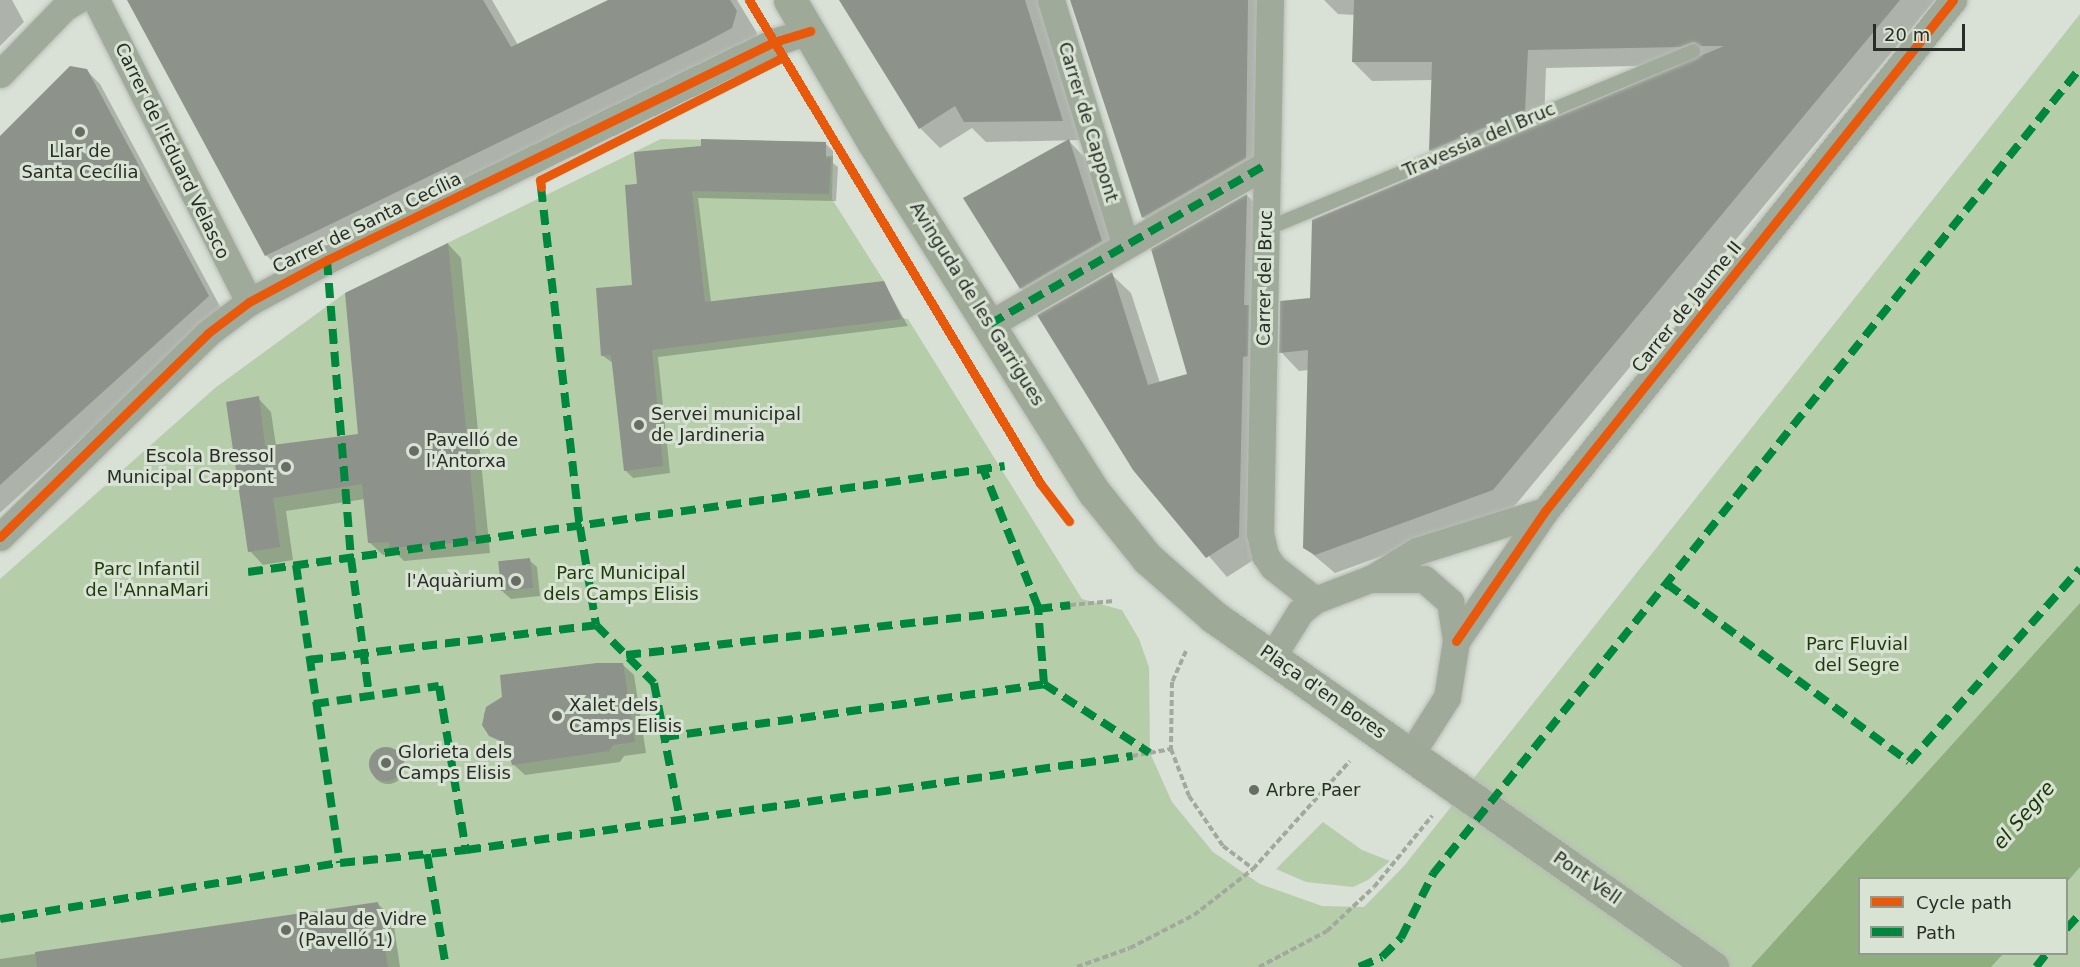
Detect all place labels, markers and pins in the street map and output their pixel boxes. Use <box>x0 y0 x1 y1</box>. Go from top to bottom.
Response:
marker: Llar de Santa Cecília <box>73 125 87 139</box>
place label: Llar de Santa Cecília <box>21 141 139 184</box>
place label: Servei municipal de Jardineria <box>651 404 801 446</box>
marker: Servei municipal de Jardineria <box>632 418 646 432</box>
place label: Pavelló de l'Antorxa <box>426 430 518 472</box>
marker: Pavelló de l'Antorxa <box>407 444 421 458</box>
place label: Escola Bressol Municipal Cappont <box>107 446 274 488</box>
marker: Escola Bressol Municipal Cappont <box>279 460 293 474</box>
place label: l'Aquàrium <box>407 570 504 592</box>
marker: l'Aquàrium <box>509 574 523 588</box>
place label: Xalet dels Camps Elisis <box>569 695 682 738</box>
marker: Xalet dels Camps Elisis <box>550 709 564 723</box>
place label: Glorieta dels Camps Elisis <box>398 742 512 784</box>
marker: Glorieta dels Camps Elisis <box>379 756 393 770</box>
place label: Arbre Paer <box>1266 779 1360 801</box>
marker: Arbre Paer <box>1247 783 1261 797</box>
place label: Palau de Vidre (Pavelló 1) <box>298 909 427 952</box>
marker: Palau de Vidre (Pavelló 1) <box>279 923 293 937</box>

